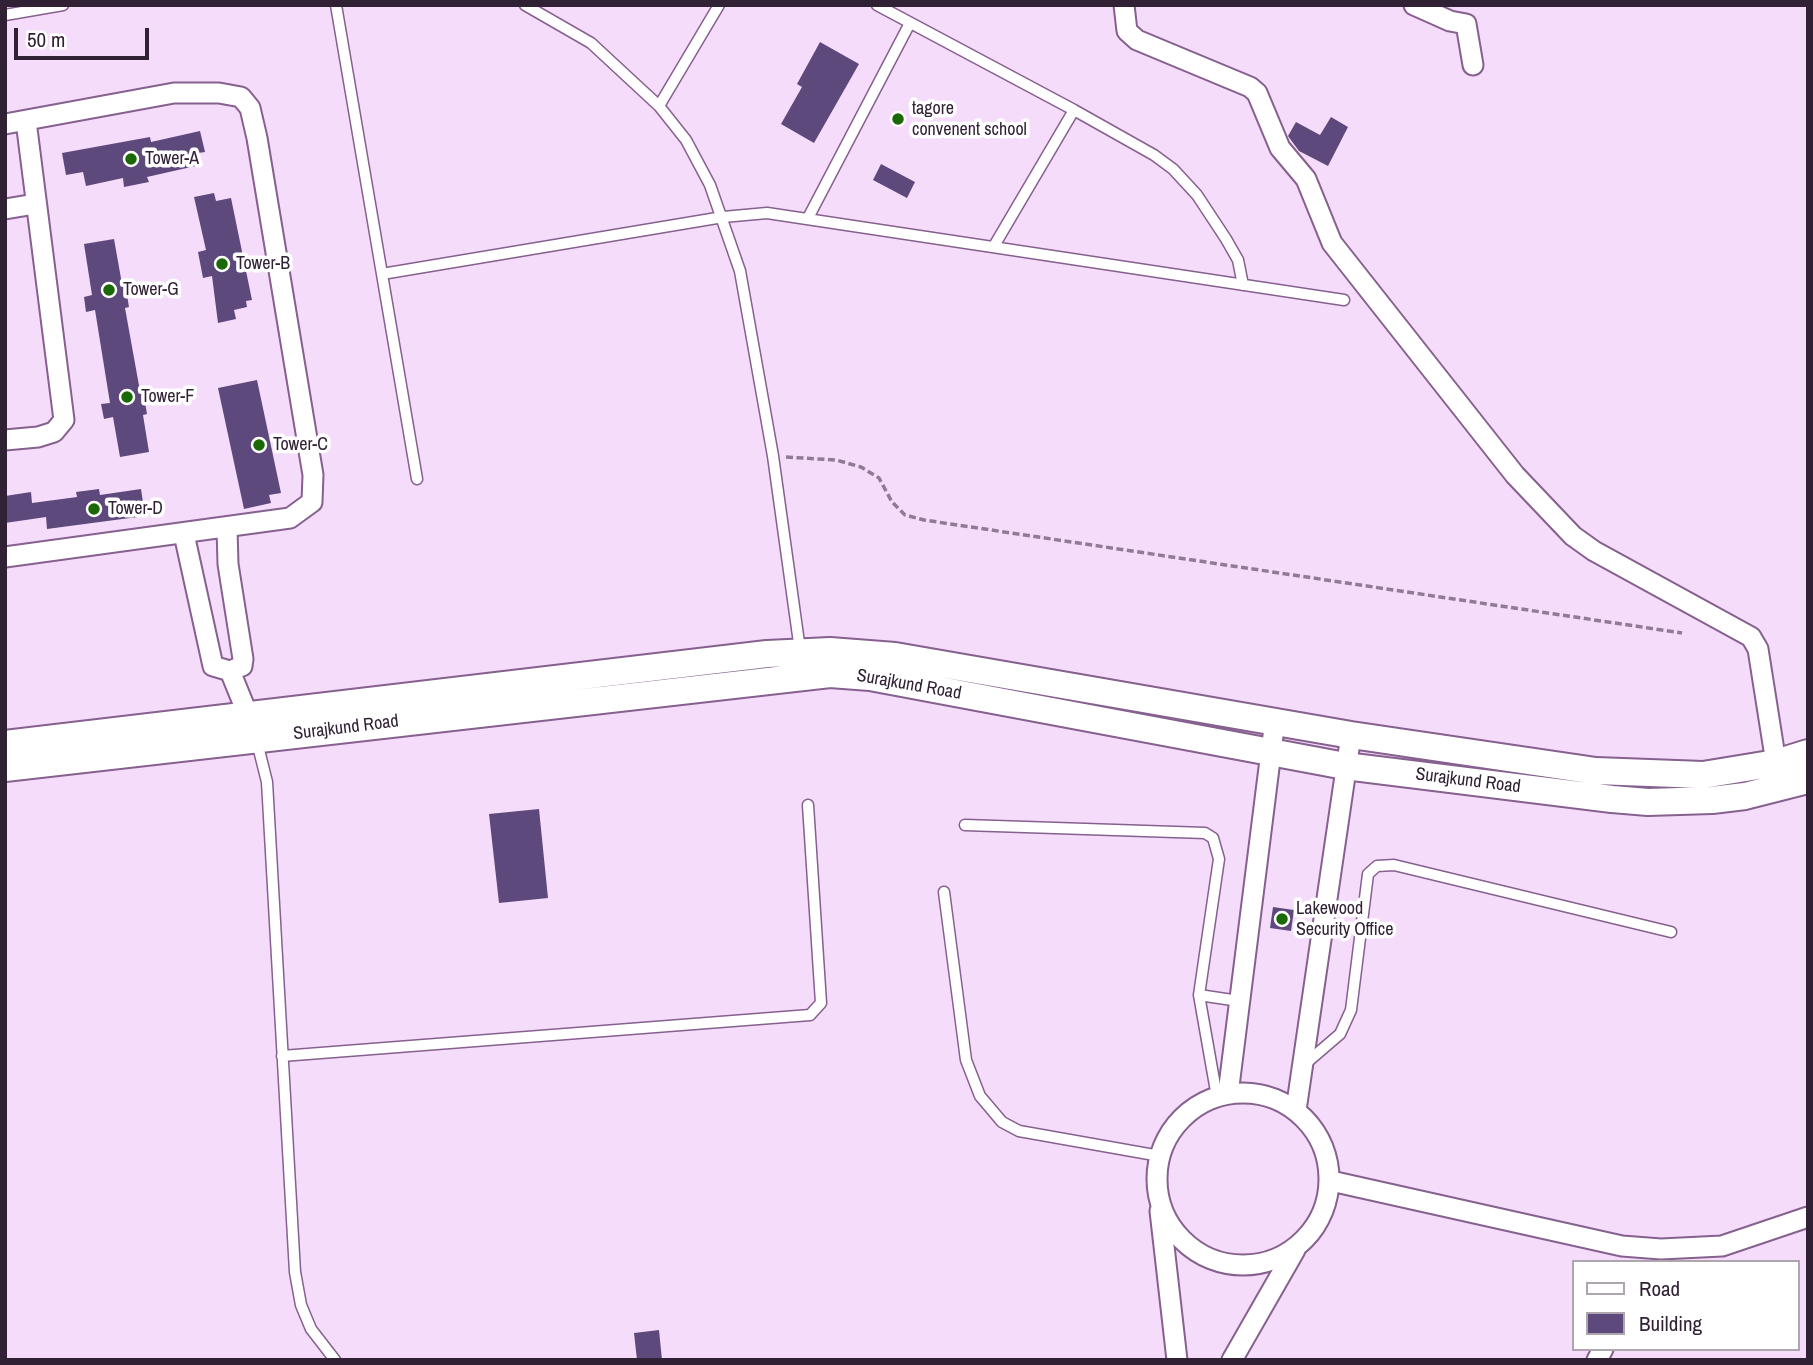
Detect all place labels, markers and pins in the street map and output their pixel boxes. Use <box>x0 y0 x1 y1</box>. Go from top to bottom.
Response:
place label: tagore convenent school <box>912 98 1027 140</box>
marker: tagore convenent school <box>890 111 906 127</box>
place label: Tower-A <box>145 148 199 170</box>
marker: Tower-A <box>123 151 139 167</box>
place label: Tower-B <box>236 253 290 275</box>
marker: Tower-B <box>214 256 230 272</box>
place label: Tower-G <box>123 279 179 301</box>
marker: Tower-G <box>101 282 117 298</box>
place label: Tower-F <box>141 386 194 408</box>
marker: Tower-F <box>119 389 135 405</box>
place label: Tower-C <box>273 434 328 456</box>
marker: Tower-C <box>251 437 267 453</box>
place label: Tower-D <box>108 498 163 520</box>
marker: Tower-D <box>86 501 102 517</box>
place label: Lakewood Security Office <box>1296 898 1393 940</box>
marker: Lakewood Security Office <box>1274 911 1290 927</box>

